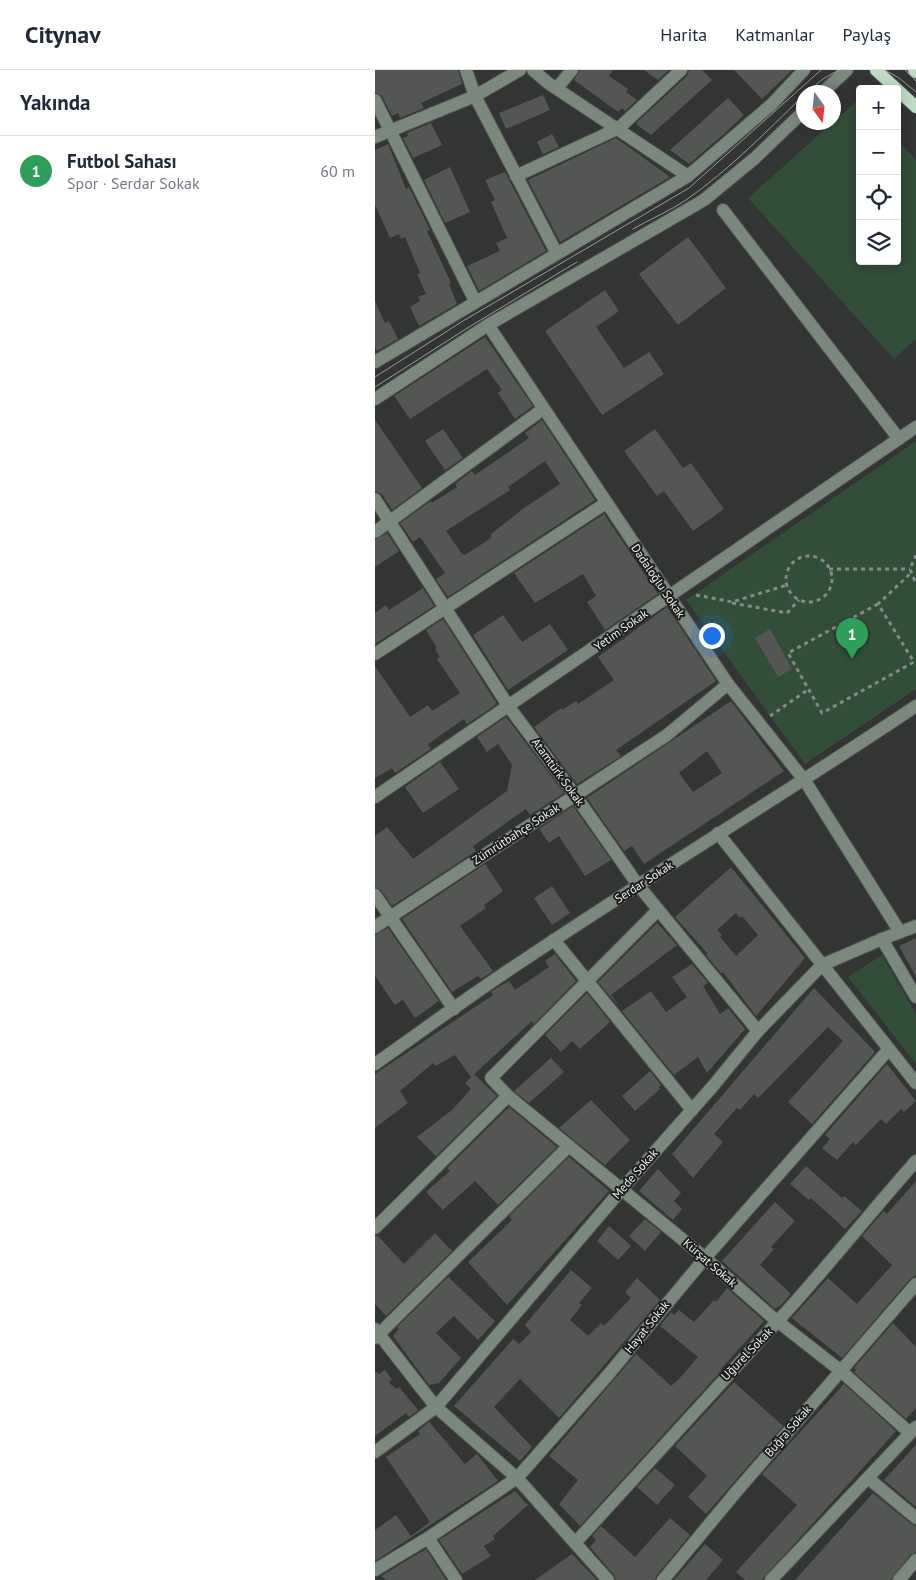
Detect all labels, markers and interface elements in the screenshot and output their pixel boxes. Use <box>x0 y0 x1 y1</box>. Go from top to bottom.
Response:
text: Citynav <box>25 19 101 50</box>
text: Harita <box>660 23 707 46</box>
text: Katmanlar <box>735 23 814 46</box>
text: Paylaş <box>842 23 891 46</box>
north arrow <box>796 85 841 130</box>
map controls <box>856 85 901 265</box>
button: + <box>856 85 901 130</box>
text: Yakında <box>20 89 90 116</box>
button: − <box>856 130 901 175</box>
text: Futbol Sahası <box>67 149 177 173</box>
text: 1 <box>31 161 41 181</box>
text: 60 m <box>320 161 355 181</box>
text: Spor · Serdar Sokak <box>67 173 200 193</box>
button: locate <box>856 175 901 220</box>
button: layers <box>856 220 901 265</box>
street label: Dadaloğlu Sokak <box>628 541 689 621</box>
street label: Yetim Sokak <box>591 605 651 654</box>
pin: 1 <box>836 618 868 659</box>
your location <box>699 623 725 649</box>
street label: Atamtürk Sokak <box>529 735 588 809</box>
street label: Zümrütbahçe Sokak <box>469 800 562 867</box>
street label: Serdar Sokak <box>612 857 676 906</box>
street label: Mede Sokak <box>609 1145 661 1202</box>
street label: Kürşat Sokak <box>680 1235 740 1290</box>
street label: Hayat Sokak <box>621 1297 672 1356</box>
street label: Uğurel Sokak <box>718 1324 776 1383</box>
street label: Buğra Sokak <box>761 1402 814 1460</box>

